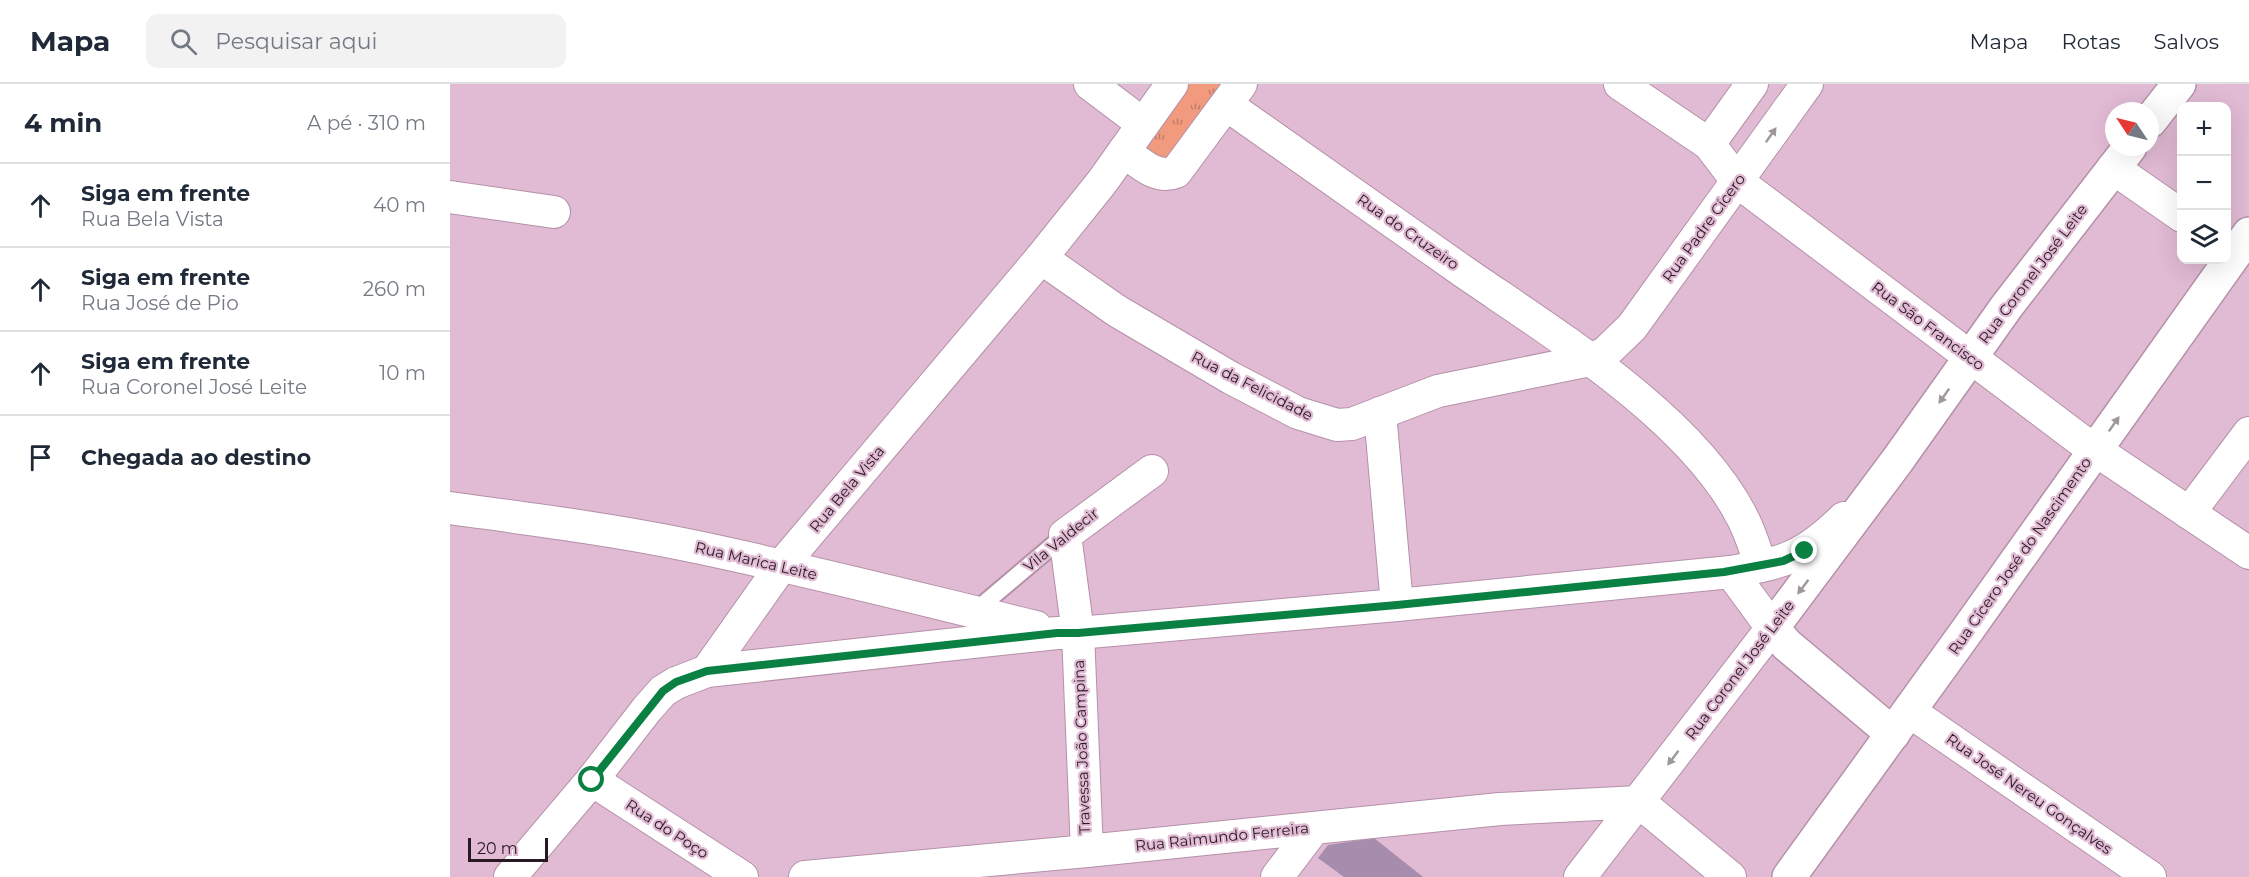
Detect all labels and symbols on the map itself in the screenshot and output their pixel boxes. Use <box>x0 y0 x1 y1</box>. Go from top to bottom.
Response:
north arrow <box>2105 102 2159 156</box>
one-way arrow <box>1765 127 1777 143</box>
street label: Rua Padre Cícero <box>1658 170 1749 286</box>
street label: Rua do Cruzeiro <box>1354 189 1463 274</box>
street label: Rua Coronel José Leite <box>1974 200 2091 347</box>
street label: Rua São Francisco <box>1868 277 1988 374</box>
street label: Rua da Felicidade <box>1188 347 1316 424</box>
one-way arrow <box>1938 387 1950 403</box>
one-way arrow <box>2108 416 2119 432</box>
street label: Rua Bela Vista <box>805 442 888 536</box>
street label: Rua Cícero José do Nascimento <box>1944 453 2095 658</box>
street label: Vila Valdecir <box>1019 504 1102 576</box>
street label: Rua Marica Leite <box>693 537 819 584</box>
route end <box>1791 537 1817 563</box>
one-way arrow <box>1798 579 1810 594</box>
street label: Rua Coronel José Leite <box>1681 596 1798 743</box>
street label: Travessa João Campina <box>1069 660 1094 835</box>
street label: Rua José Nereu Gonçalves <box>1943 729 2116 858</box>
one-way arrow <box>1666 750 1679 766</box>
route start <box>578 766 604 792</box>
street label: Rua do Poço <box>622 795 712 862</box>
street label: Rua Raimundo Ferreira <box>1134 818 1310 855</box>
scale bar <box>468 835 548 862</box>

